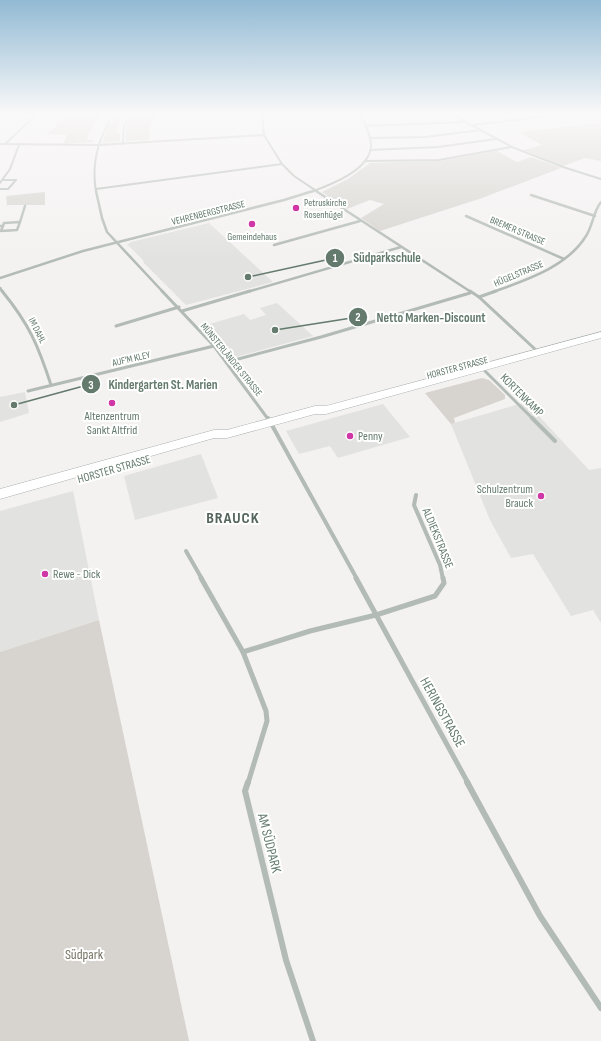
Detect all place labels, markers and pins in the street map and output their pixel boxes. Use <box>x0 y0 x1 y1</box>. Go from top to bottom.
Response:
place label: Petruskirche Rosenhügel <box>304 197 347 221</box>
marker: Petruskirche Rosenhügel <box>291 203 301 213</box>
marker: Gemeindehaus <box>247 219 257 229</box>
place label: Gemeindehaus <box>227 231 277 243</box>
callout: Südparkschule <box>325 245 429 270</box>
callout: Netto Marken-Discount <box>348 305 493 330</box>
callout: Kindergarten St. Marien <box>81 372 226 397</box>
marker: Altenzentrum Sankt Altfrid <box>107 398 117 408</box>
place label: Altenzentrum Sankt Altfrid <box>83 409 140 438</box>
place label: Penny <box>358 429 383 444</box>
marker: Penny <box>345 431 355 441</box>
place label: Schulzentrum Brauck <box>477 482 533 511</box>
marker: Schulzentrum Brauck <box>536 491 546 501</box>
place label: Rewe - Dick <box>53 567 101 582</box>
marker: Rewe - Dick <box>40 569 50 579</box>

